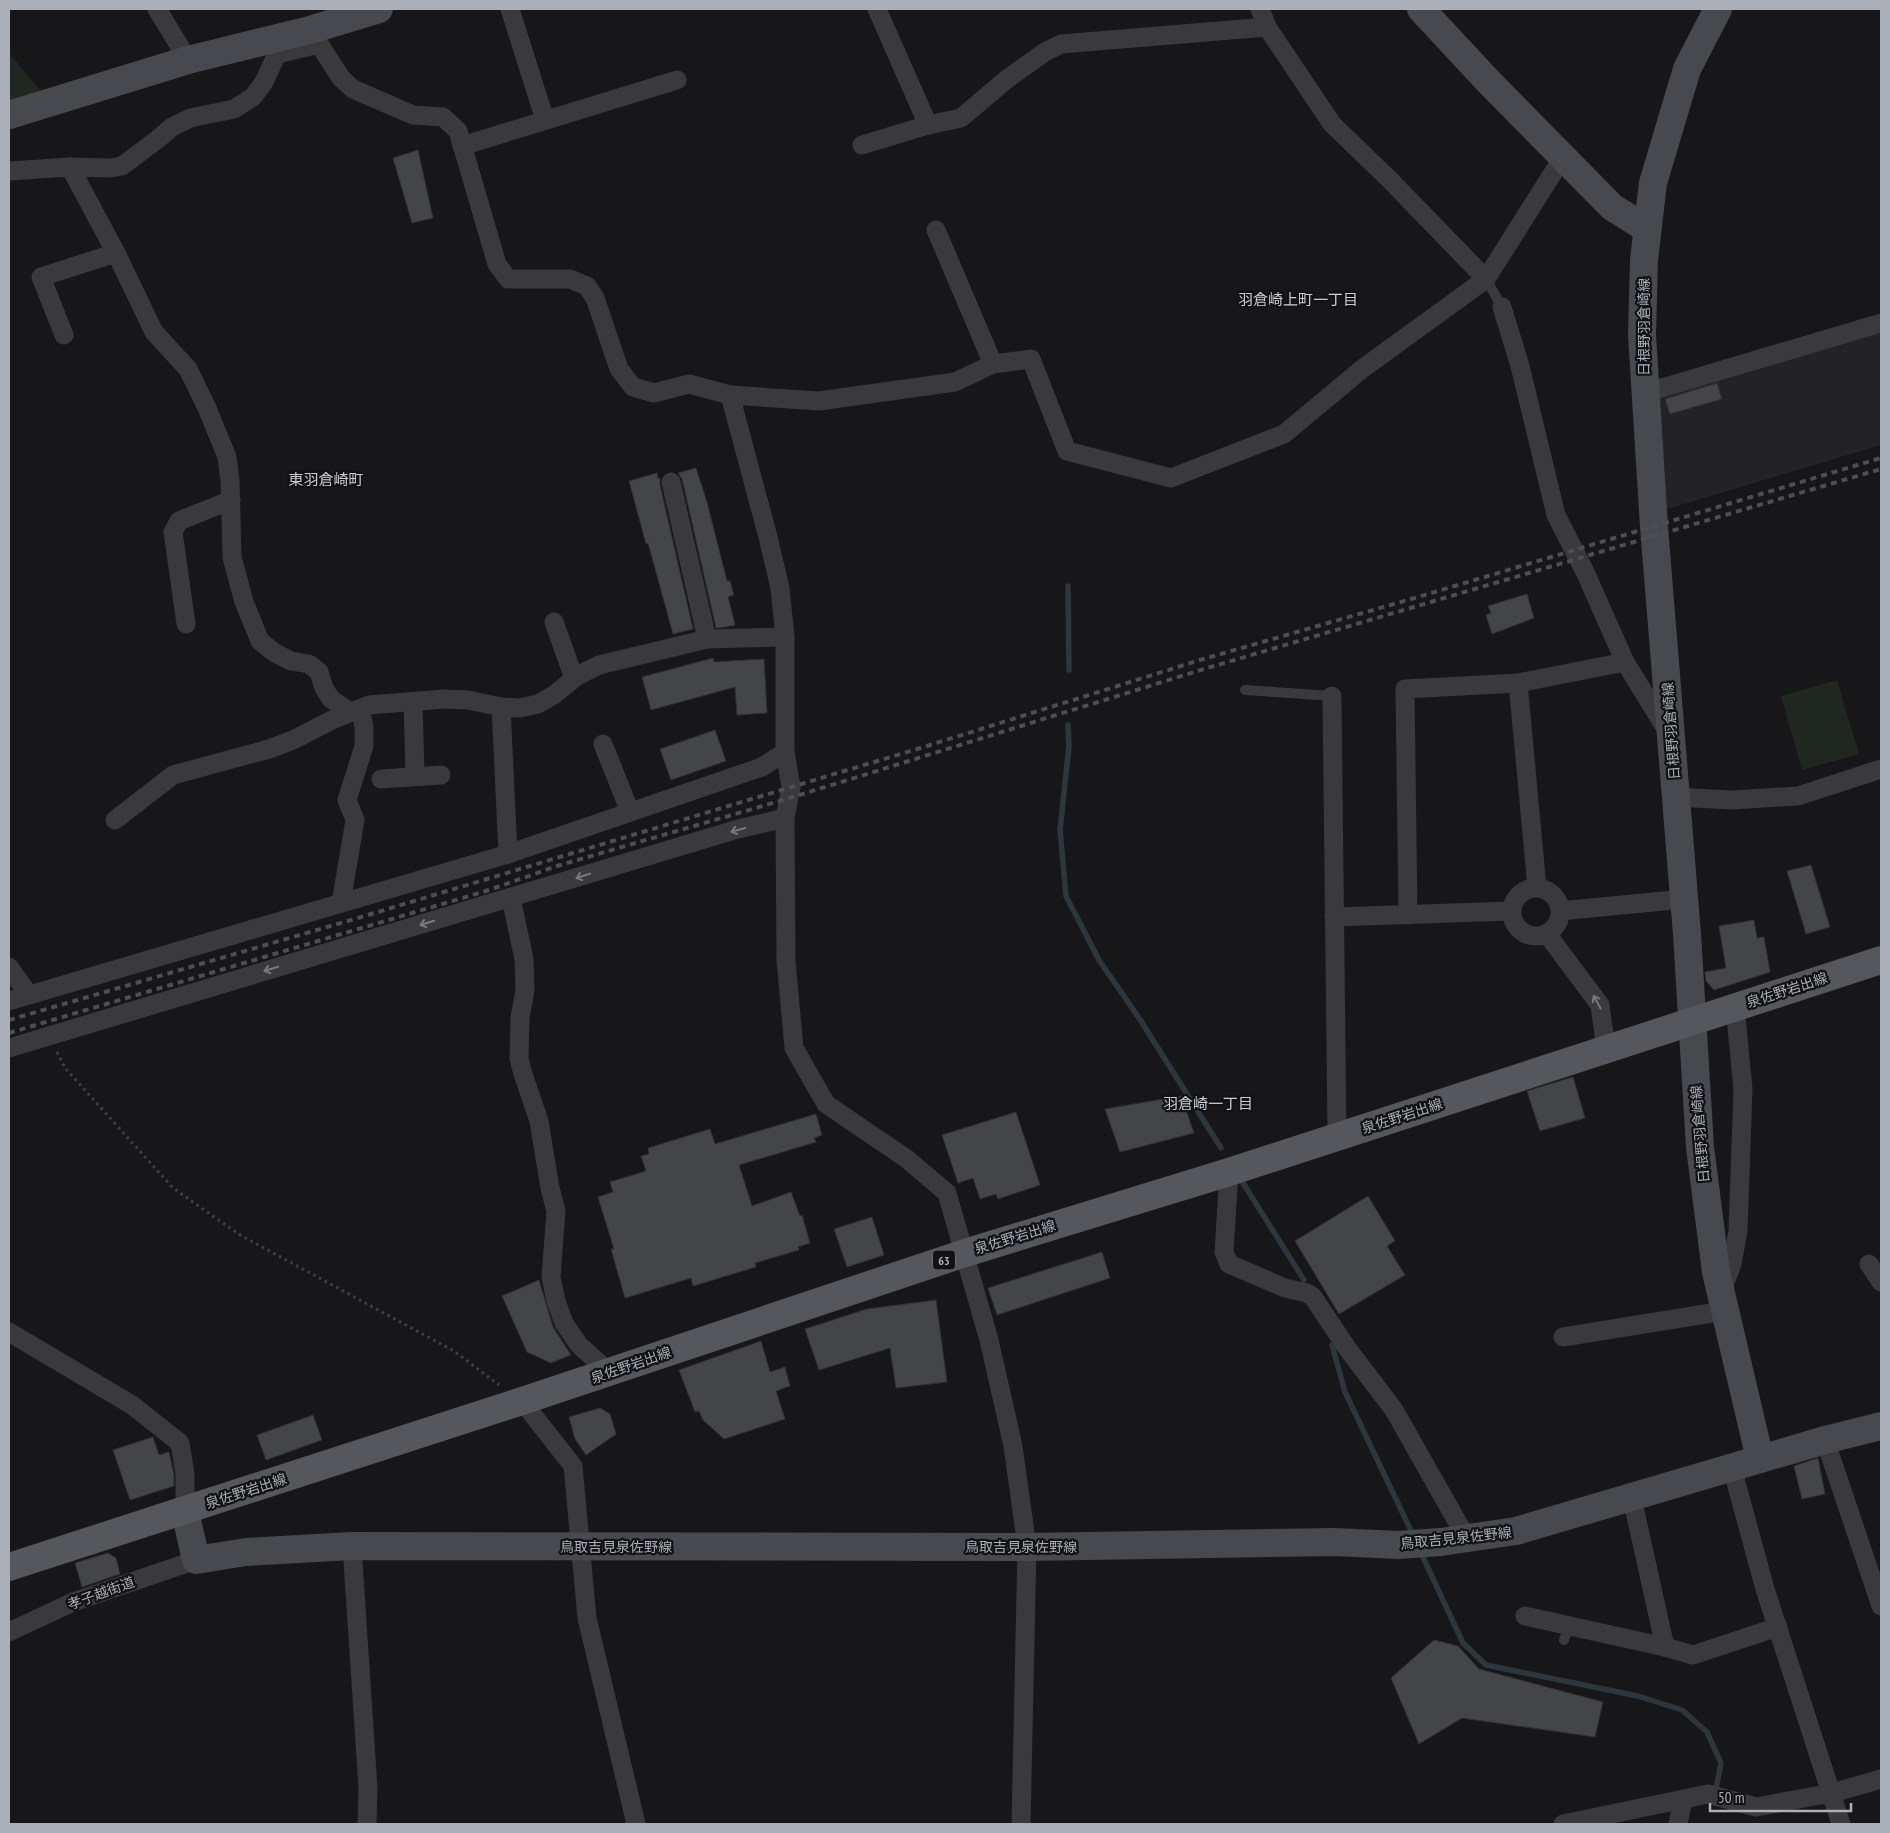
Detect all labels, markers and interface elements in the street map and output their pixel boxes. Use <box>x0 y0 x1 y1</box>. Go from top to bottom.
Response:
street label: 日根野羽倉崎線 <box>1635 278 1653 376</box>
district label: 羽倉崎上町一丁目 <box>1238 290 1358 309</box>
district label: 東羽倉崎町 <box>288 470 364 489</box>
street label: 日根野羽倉崎線 <box>1659 681 1683 781</box>
one-way arrow <box>731 825 747 835</box>
one-way arrow <box>575 872 591 882</box>
one-way arrow <box>419 918 435 928</box>
one-way arrow <box>264 965 280 975</box>
street label: 泉佐野岩出線 <box>1744 968 1830 1012</box>
one-way arrow <box>1592 995 1602 1010</box>
street label: 日根野羽倉崎線 <box>1687 1084 1713 1184</box>
district label: 羽倉崎一丁目 <box>1163 1094 1253 1113</box>
street label: 泉佐野岩出線 <box>1359 1094 1445 1138</box>
street label: 泉佐野岩出線 <box>972 1216 1058 1258</box>
road number: 63 <box>933 1250 955 1270</box>
street label: 泉佐野岩出線 <box>588 1343 674 1387</box>
street label: 泉佐野岩出線 <box>203 1469 289 1513</box>
street label: 鳥取吉見泉佐野線 <box>1399 1523 1513 1553</box>
street label: 鳥取吉見泉佐野線 <box>560 1538 672 1556</box>
street label: 鳥取吉見泉佐野線 <box>965 1538 1077 1556</box>
street label: 孝子越街道 <box>65 1573 137 1613</box>
scale bar <box>1710 1780 1851 1812</box>
text: 50 m <box>1718 1788 1744 1807</box>

